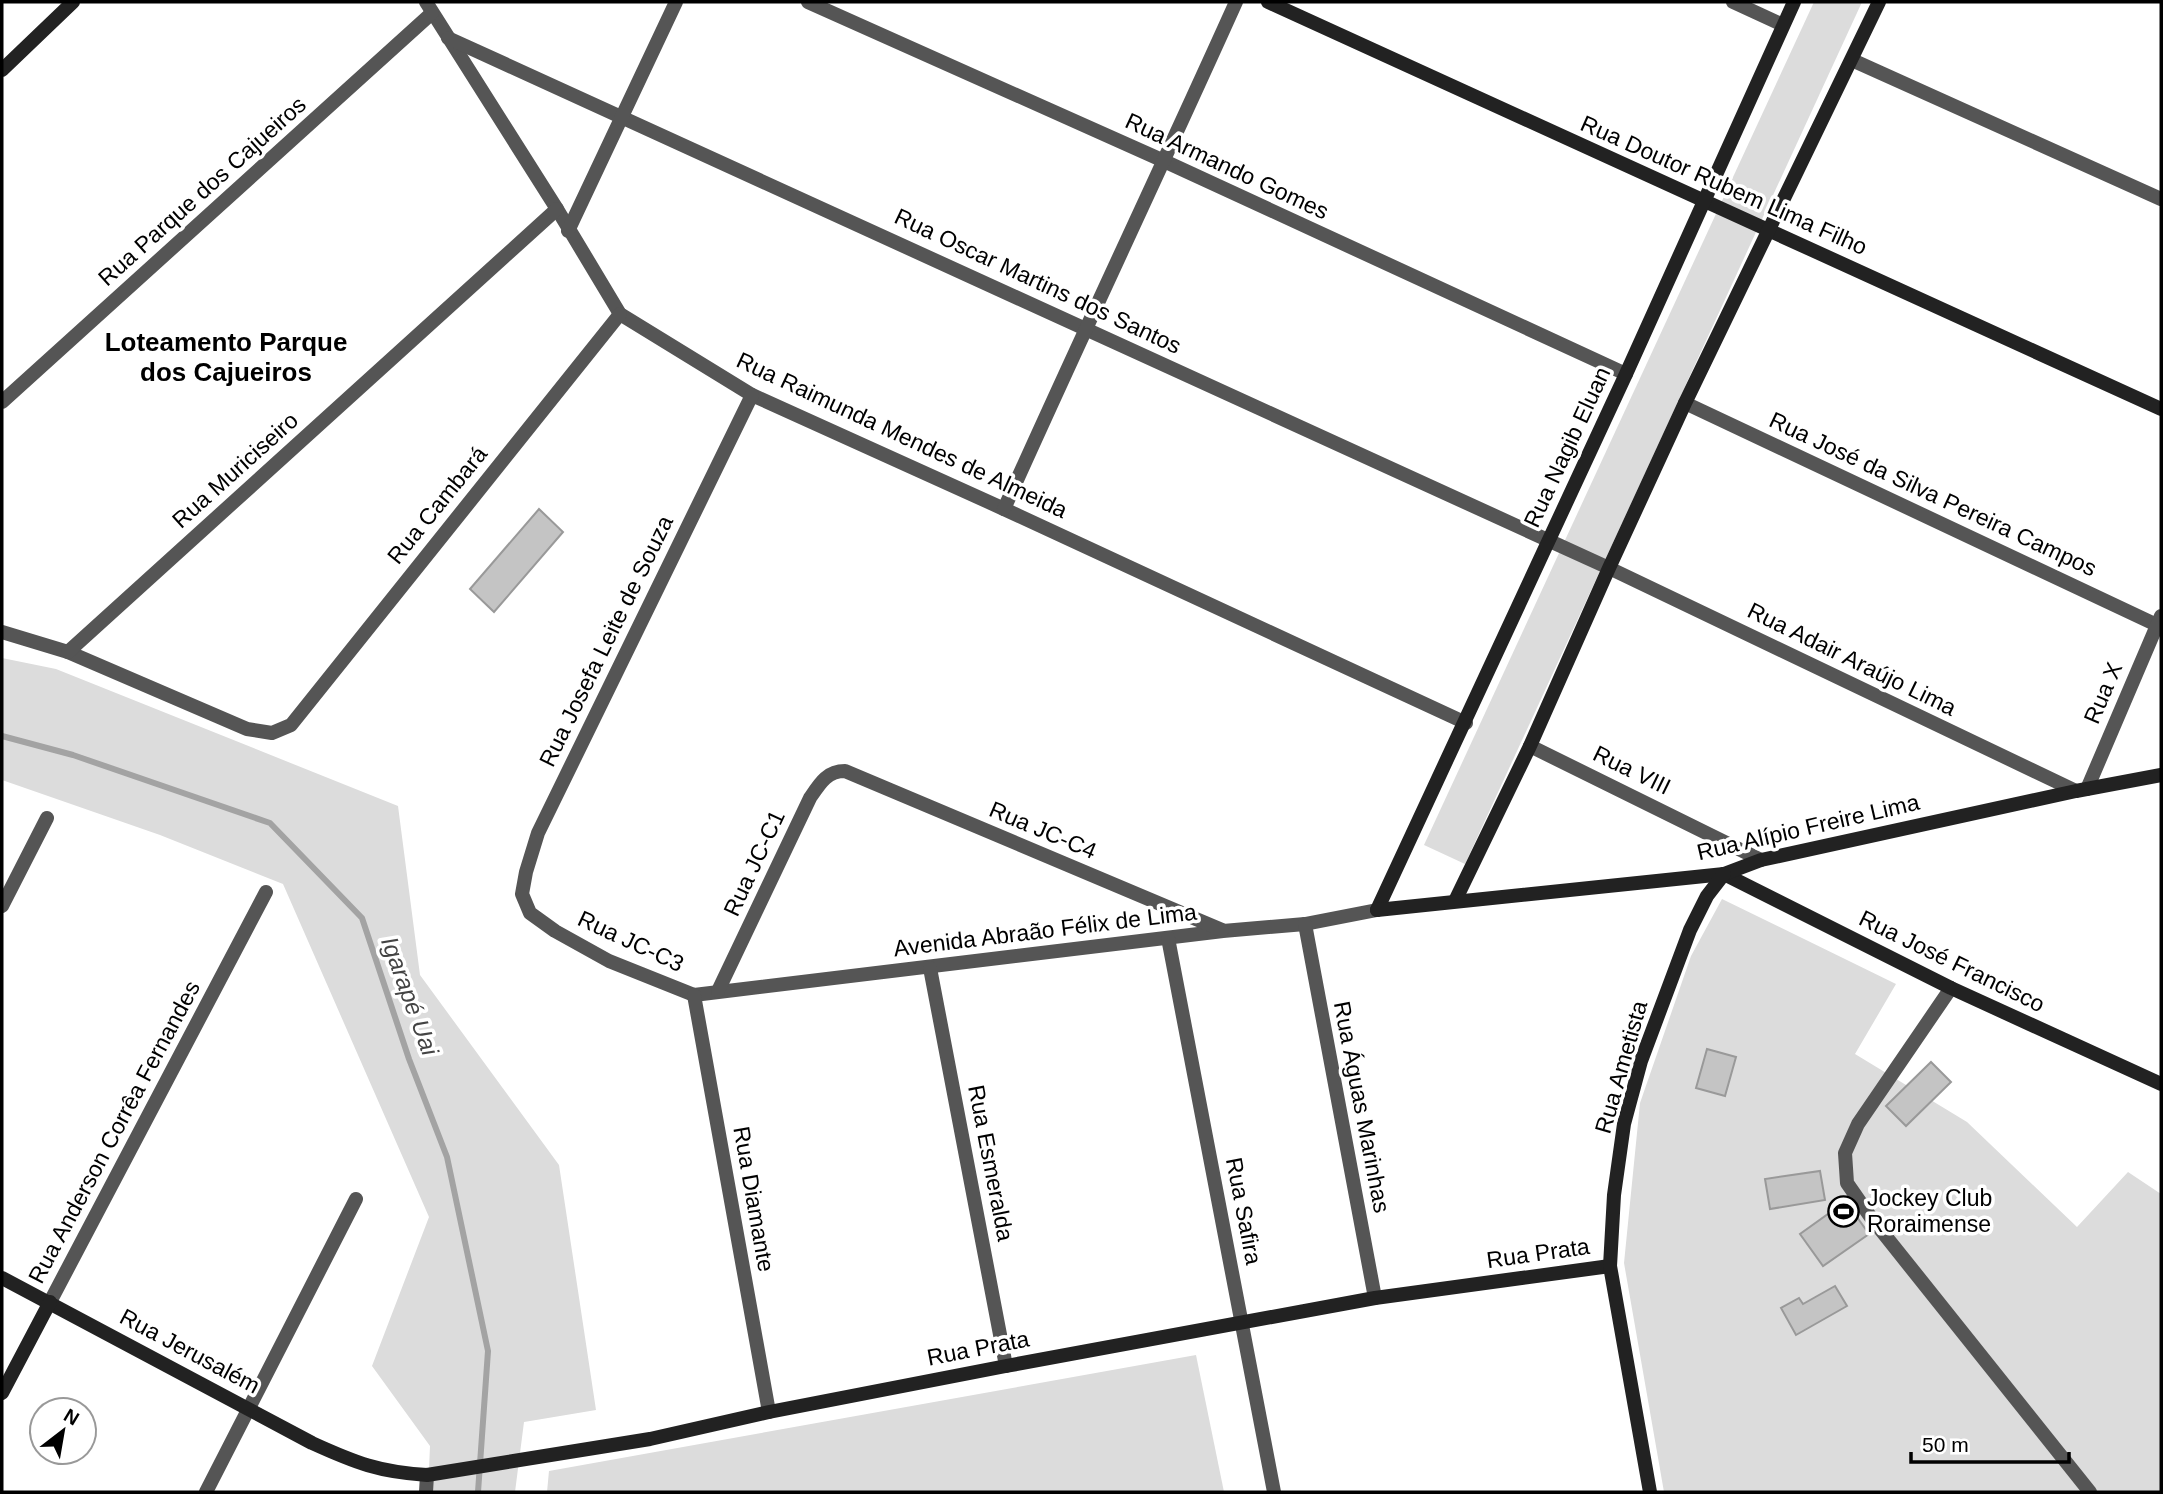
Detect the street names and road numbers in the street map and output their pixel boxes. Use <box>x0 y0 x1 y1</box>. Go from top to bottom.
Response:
street label: Rua Parque dos Cajueiros <box>93 91 311 291</box>
street label: Rua Armando Gomes <box>1121 107 1333 225</box>
street label: Rua Doutor Rubem Lima Filho <box>1577 110 1871 260</box>
street label: Rua Oscar Martins dos Santos <box>891 203 1185 359</box>
street label: Rua Raimunda Mendes de Almeida <box>733 347 1072 523</box>
street label: Rua Nagib Eluan <box>1518 363 1616 531</box>
street label: Rua Muriciseiro <box>167 407 303 533</box>
street label: Rua José da Silva Pereira Campos <box>1765 407 2101 581</box>
street label: Rua Cambará <box>382 441 492 569</box>
street label: Rua Josefa Leite de Souza <box>534 511 678 771</box>
street label: Rua Adair Araújo Lima <box>1743 597 1961 721</box>
street label: Rua X <box>2079 658 2127 728</box>
street label: Rua VIII <box>1589 740 1675 800</box>
street label: Rua Alípio Freire Lima <box>1694 789 1922 865</box>
street label: Rua JC-C4 <box>986 796 1101 864</box>
street label: Rua JC-C1 <box>718 806 790 920</box>
street label: Avenida Abraão Félix de Lima <box>892 898 1198 961</box>
street label: Rua JC-C3 <box>574 905 688 977</box>
street label: Rua José Francisco <box>1855 905 2049 1017</box>
street label: Rua Anderson Corrêa Fernandes <box>23 976 205 1288</box>
street label: Rua Ametista <box>1590 997 1652 1136</box>
street label: Rua Águas Marinhas <box>1329 999 1395 1215</box>
street label: Rua Esmeralda <box>963 1083 1019 1243</box>
street label: Rua Diamante <box>728 1124 780 1274</box>
street label: Rua Safira <box>1221 1155 1267 1267</box>
street label: Rua Prata <box>1485 1233 1591 1273</box>
street label: Rua Jerusalém <box>116 1303 264 1399</box>
street label: Rua Prata <box>925 1325 1032 1371</box>

